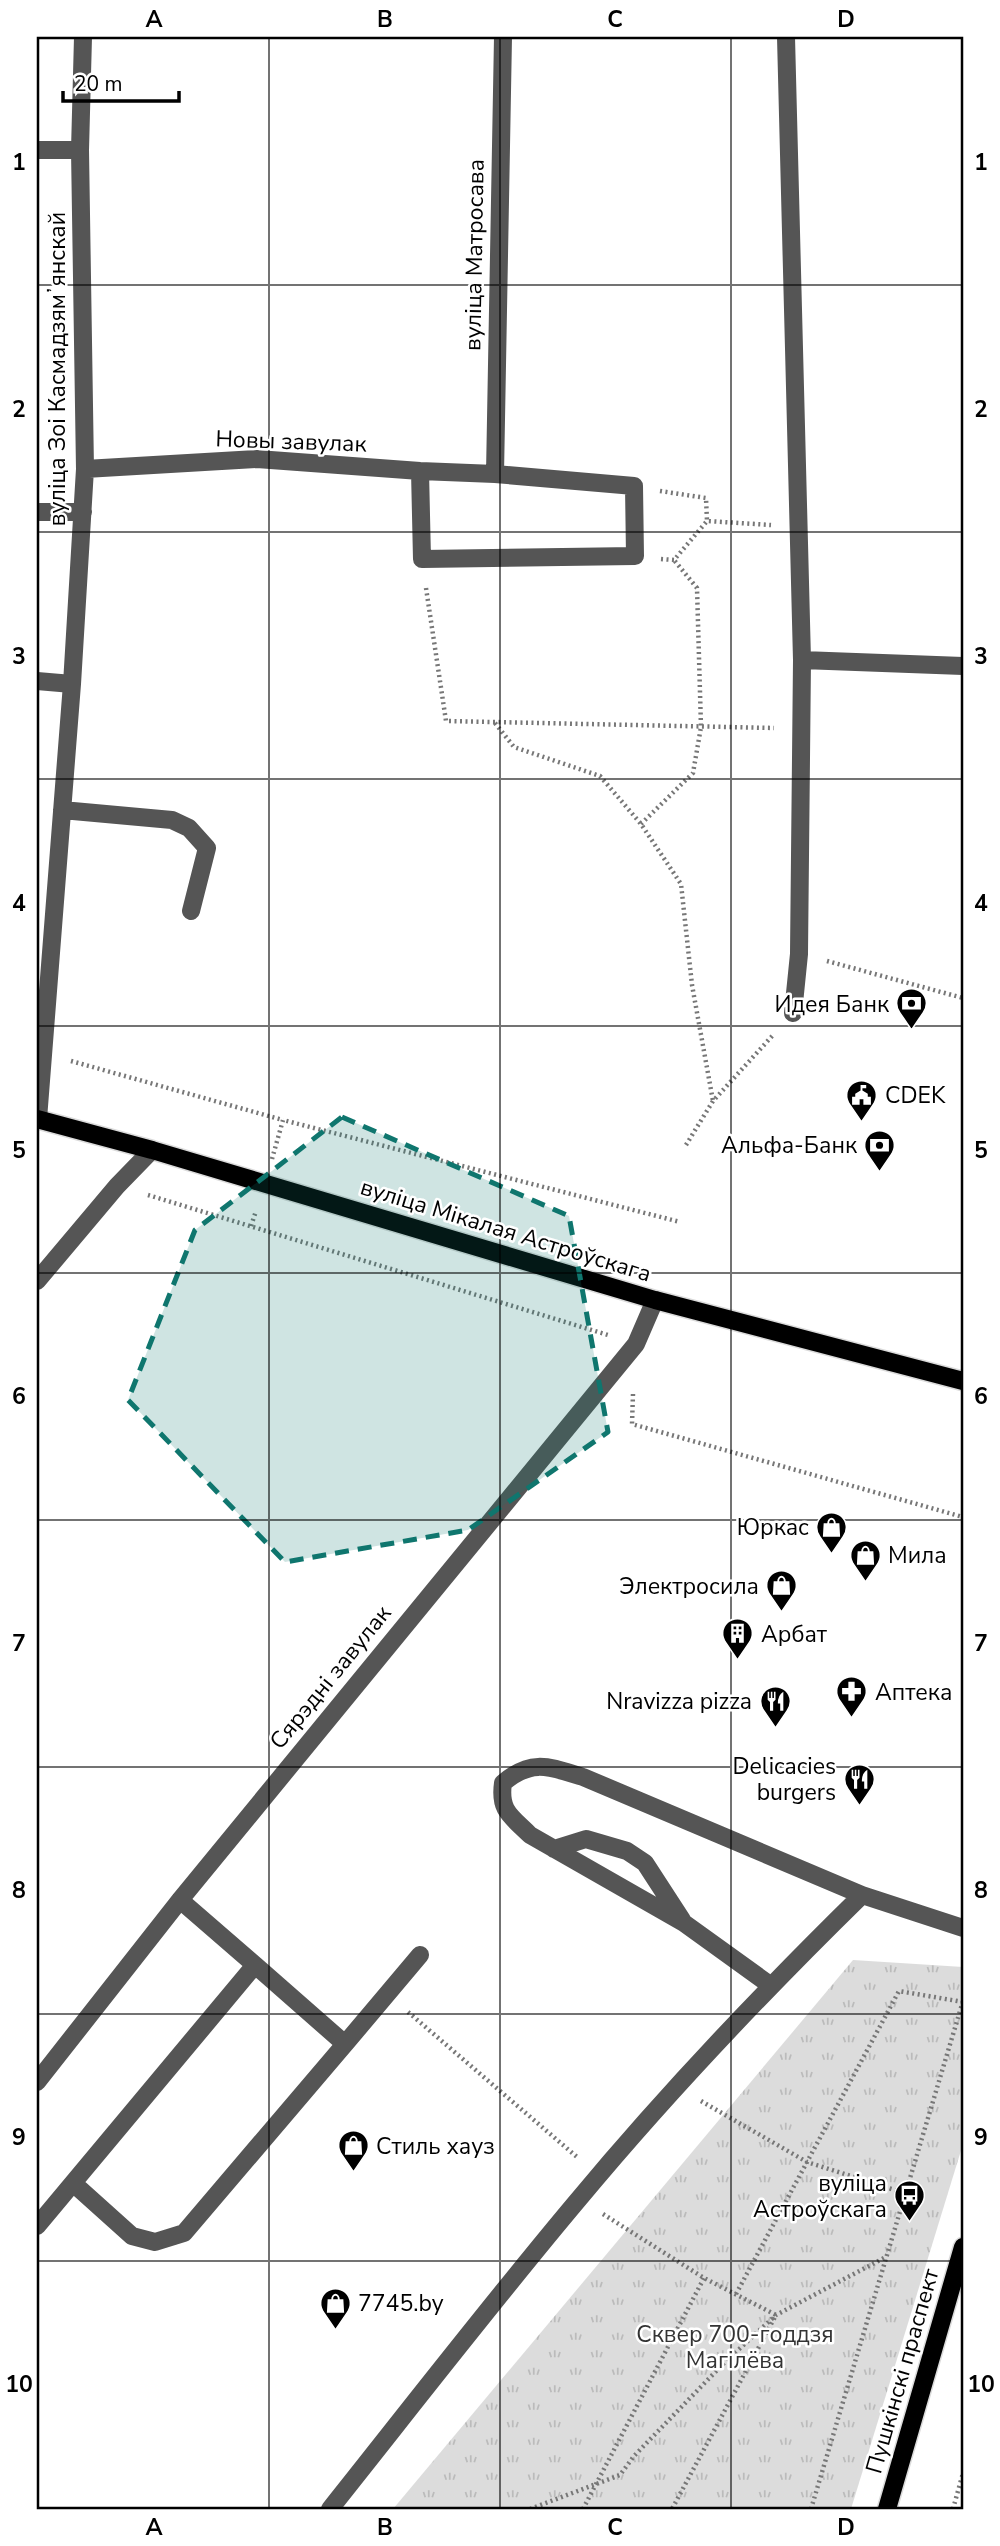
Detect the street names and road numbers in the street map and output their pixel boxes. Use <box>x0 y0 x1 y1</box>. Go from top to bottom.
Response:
street label: вуліца Матросава <box>457 159 492 351</box>
street label: вуліца Зоі Касмадзямʼянскай <box>42 212 73 526</box>
street label: Новы завулак <box>215 423 368 460</box>
street label: вуліца Мікалая Астроўскага <box>357 1171 655 1290</box>
street label: Сярэдні завулак <box>263 1598 399 1756</box>
street label: Пушкінскі праспект <box>858 2264 947 2477</box>

